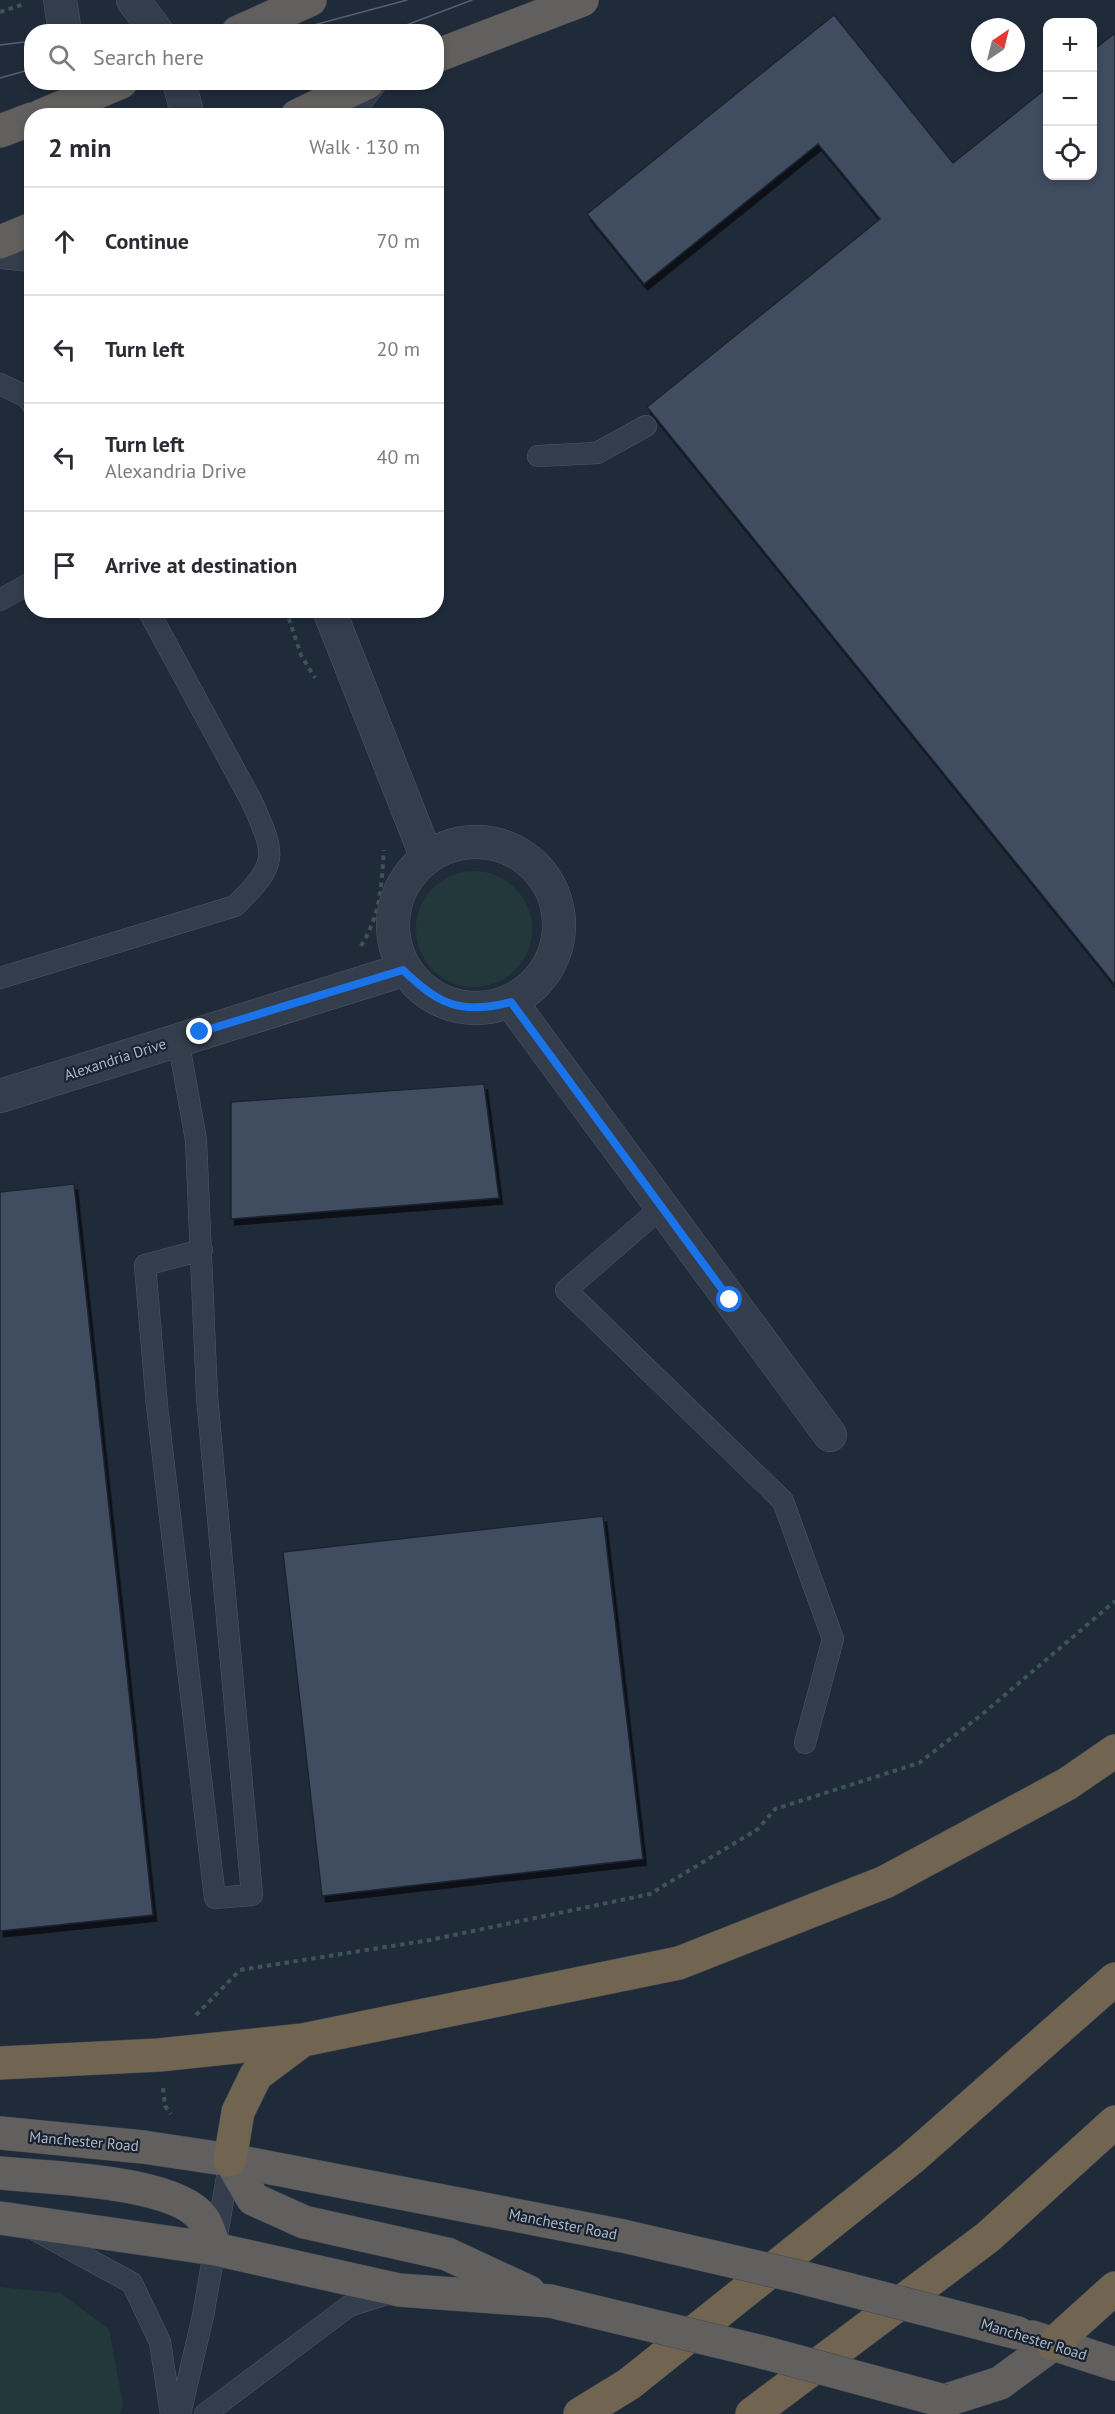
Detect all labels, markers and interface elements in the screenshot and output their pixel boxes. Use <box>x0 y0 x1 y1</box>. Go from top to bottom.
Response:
north arrow <box>971 18 1025 72</box>
map controls <box>1043 18 1097 180</box>
button: + <box>1043 18 1097 72</box>
search box <box>24 24 444 90</box>
icon: search <box>45 41 78 74</box>
text: Search here <box>93 43 204 71</box>
button: − <box>1043 72 1097 126</box>
button: locate <box>1043 126 1097 180</box>
text: 2 min <box>48 131 111 164</box>
text: Walk · 130 m <box>309 134 420 160</box>
icon: ahead <box>48 225 81 258</box>
text: Continue <box>105 227 189 255</box>
text: 70 m <box>377 228 420 254</box>
icon: left <box>48 333 81 366</box>
text: Turn left <box>105 335 185 363</box>
text: 20 m <box>377 336 420 362</box>
text: Turn left <box>105 430 185 458</box>
icon: left <box>48 441 81 474</box>
text: 40 m <box>377 444 420 470</box>
text: Alexandria Drive <box>105 458 246 484</box>
icon: arrive <box>48 549 81 582</box>
text: Arrive at destination <box>105 551 297 579</box>
route end <box>186 1018 212 1044</box>
street label: Alexandria Drive <box>62 1034 168 1084</box>
route start <box>716 1286 742 1312</box>
street label: Manchester Road <box>28 2127 140 2155</box>
street label: Manchester Road <box>507 2204 619 2244</box>
street label: Manchester Road <box>979 2314 1089 2364</box>

